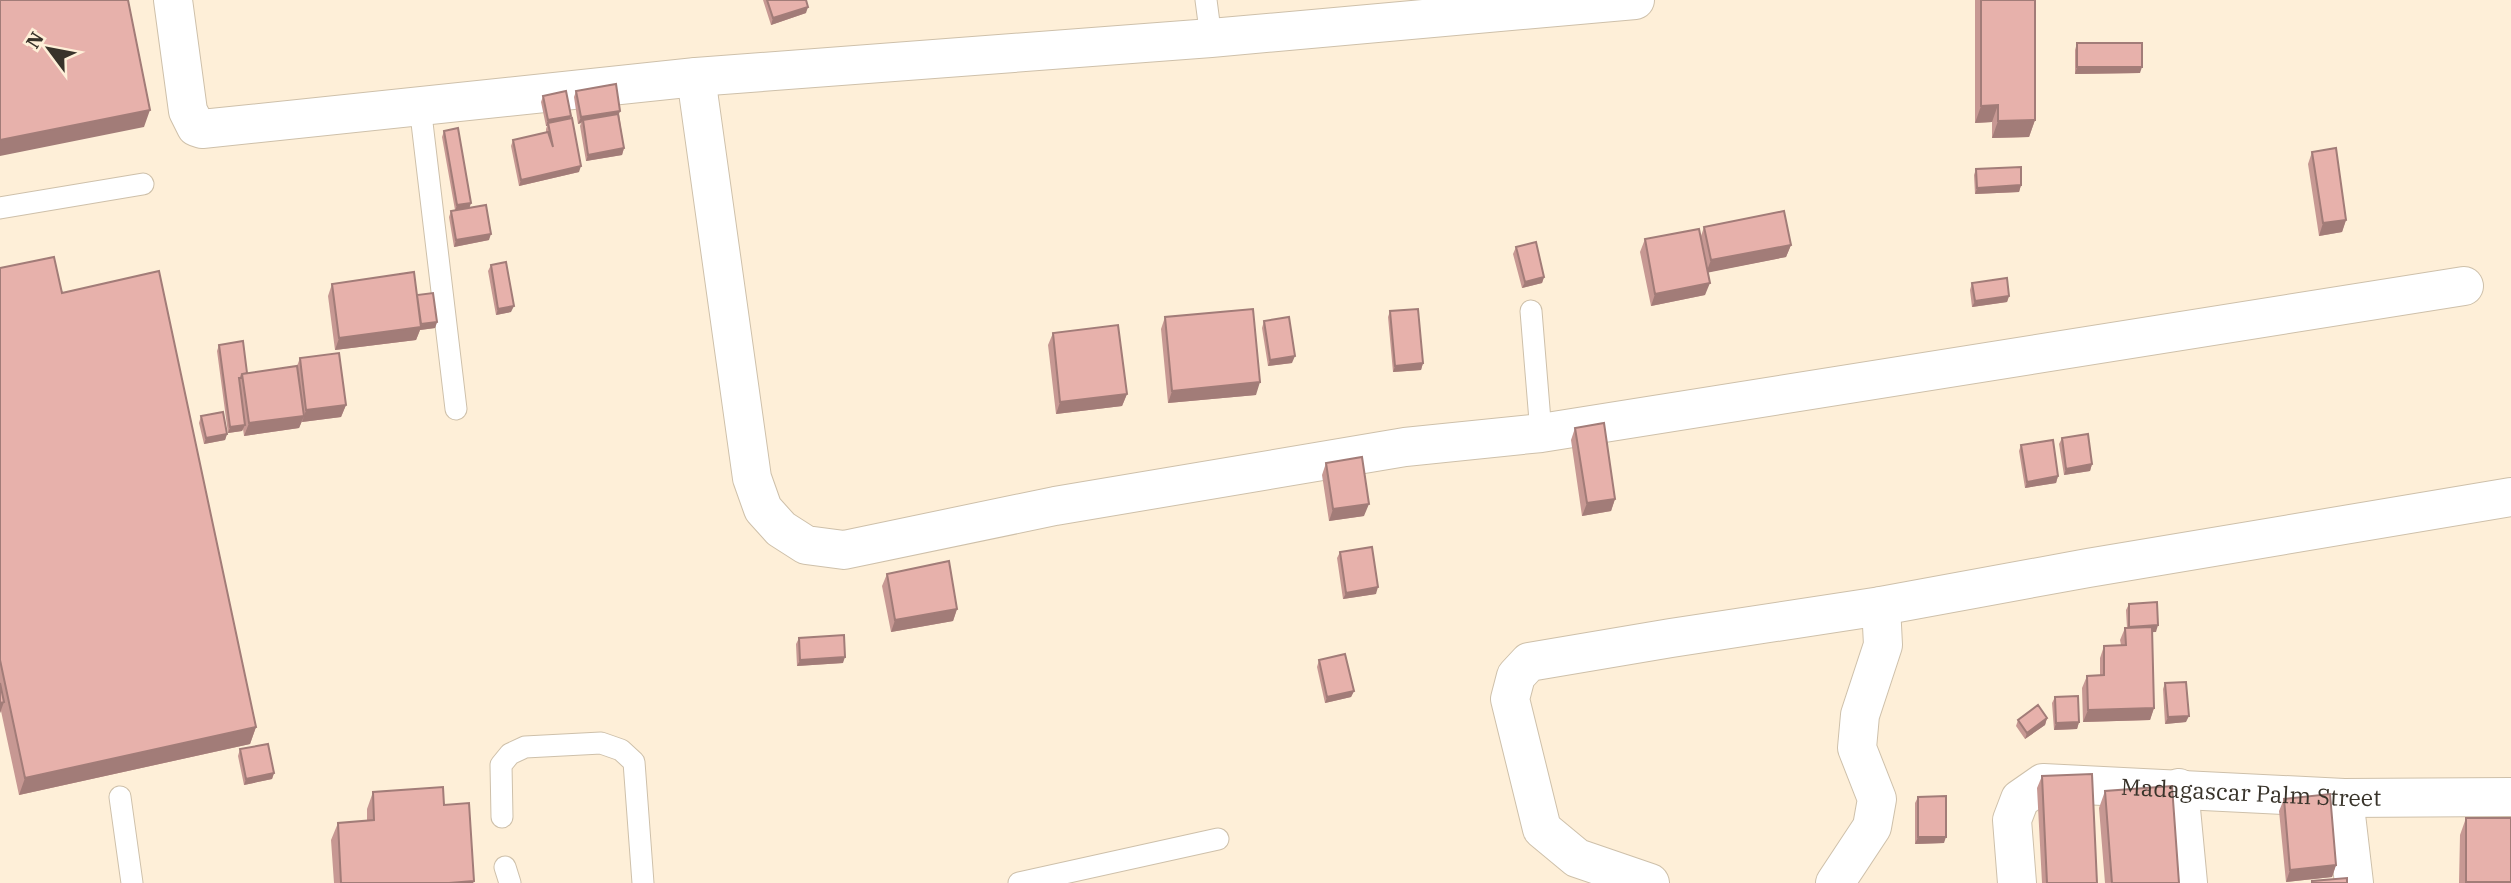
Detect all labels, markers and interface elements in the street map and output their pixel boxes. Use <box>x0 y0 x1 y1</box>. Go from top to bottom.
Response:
north arrow <box>14 14 84 84</box>
text: N <box>20 27 49 53</box>
street label: Madagascar Palm Street <box>2120 771 2381 812</box>

